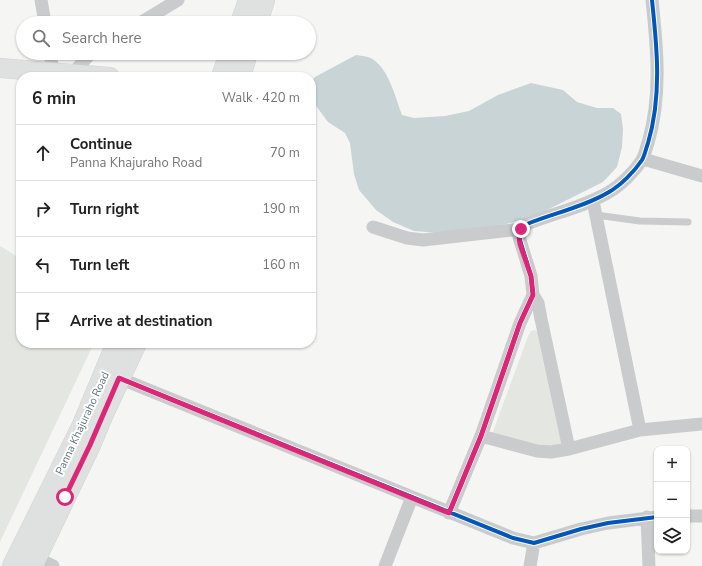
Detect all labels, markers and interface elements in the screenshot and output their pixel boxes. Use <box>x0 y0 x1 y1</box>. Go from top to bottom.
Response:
search box <box>16 16 316 60</box>
icon: search <box>30 27 52 49</box>
text: Search here <box>62 28 142 48</box>
text: 6 min <box>32 87 76 110</box>
text: Walk · 420 m <box>222 89 300 107</box>
text: Continue <box>70 134 132 154</box>
icon: ahead <box>32 142 54 164</box>
text: 70 m <box>270 144 300 162</box>
text: Panna Khajuraho Road <box>70 154 202 172</box>
icon: right <box>32 198 54 220</box>
text: Turn right <box>70 199 139 219</box>
text: 190 m <box>262 200 300 218</box>
route end <box>512 220 530 238</box>
icon: left <box>32 254 54 276</box>
text: Turn left <box>70 255 129 275</box>
text: 160 m <box>262 256 300 274</box>
icon: arrive <box>32 310 54 332</box>
text: Arrive at destination <box>70 311 213 331</box>
street label: Panna Khajuraho Road <box>52 369 113 477</box>
map controls <box>654 446 690 554</box>
button: + <box>654 446 690 482</box>
button: − <box>654 482 690 518</box>
route start <box>56 488 74 506</box>
button: layers <box>654 518 690 554</box>

